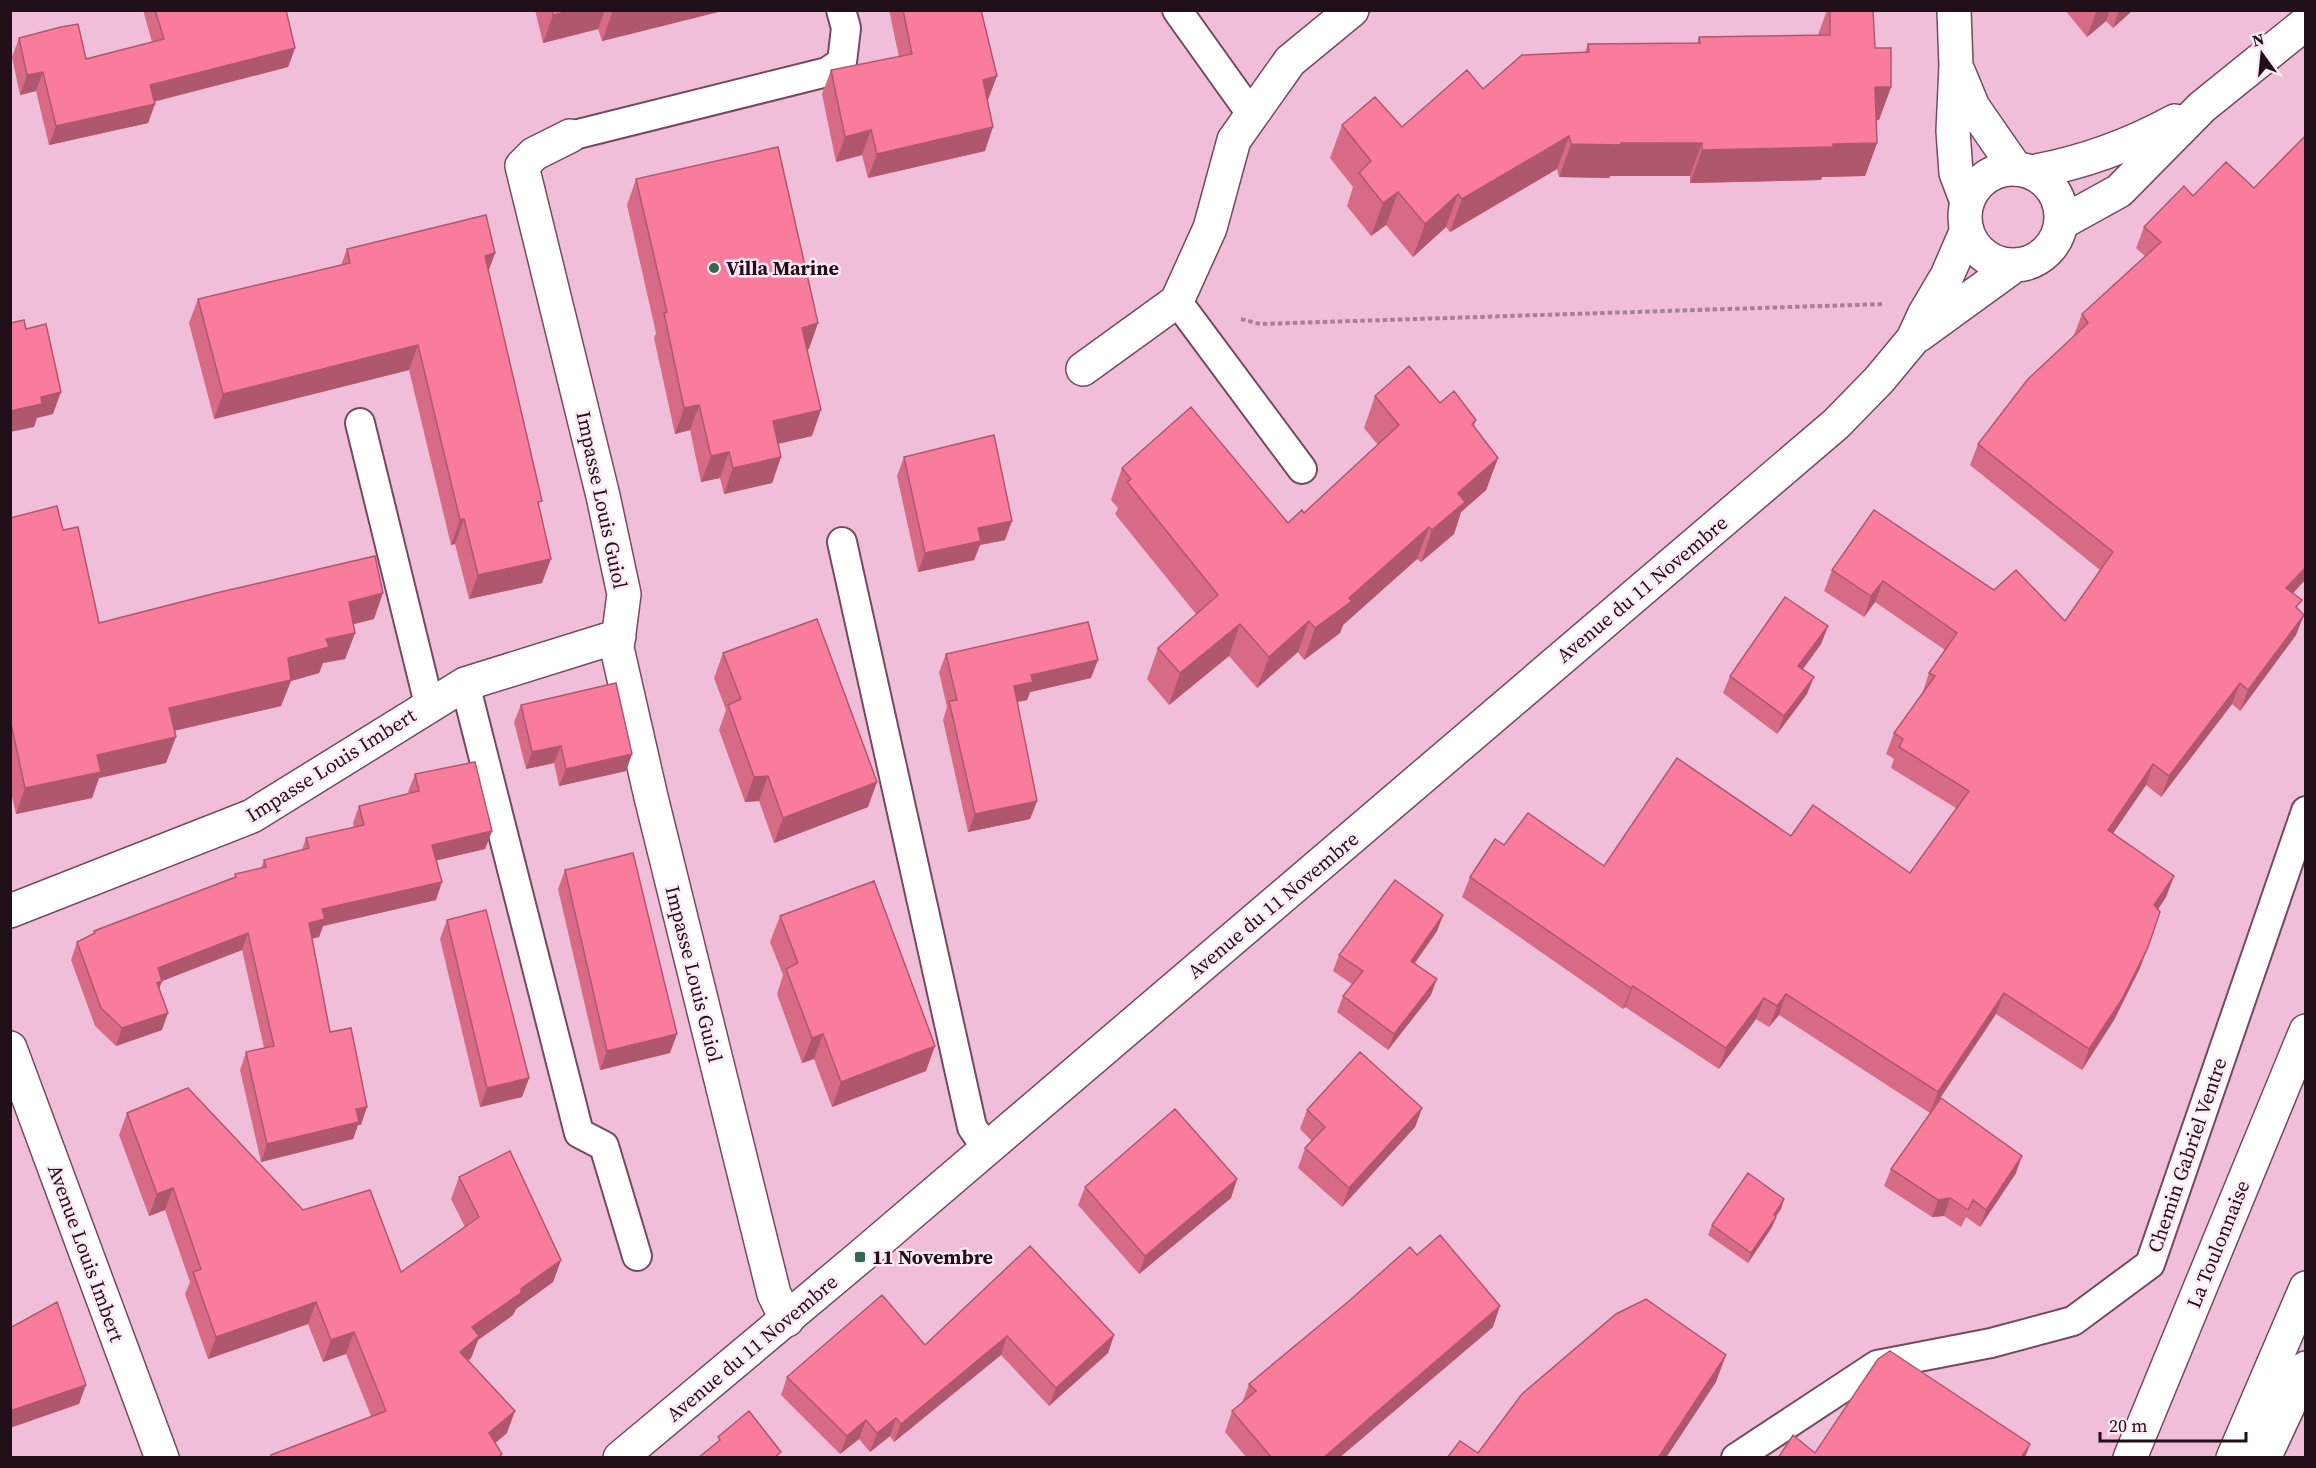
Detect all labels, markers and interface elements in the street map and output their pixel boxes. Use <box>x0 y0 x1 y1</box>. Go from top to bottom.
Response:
north arrow <box>2232 24 2292 84</box>
text: N <box>2250 27 2267 52</box>
place label: Villa Marine <box>726 254 839 282</box>
marker: Villa Marine <box>707 261 721 275</box>
street label: Impasse Louis Guiol <box>570 409 635 591</box>
street label: Avenue du 11 Novembre <box>1550 509 1734 669</box>
street label: Impasse Louis Imbert <box>241 701 422 829</box>
street label: Avenue du 11 Novembre <box>1181 825 1365 985</box>
street label: Impasse Louis Guiol <box>659 883 729 1065</box>
street label: Chemin Gabriel Ventre <box>2140 1054 2234 1256</box>
street label: Avenue Louis Imbert <box>41 1161 131 1346</box>
street label: La Toulonnaise <box>2180 1176 2256 1312</box>
place label: 11 Novembre <box>872 1243 993 1271</box>
marker: 11 Novembre <box>853 1250 867 1264</box>
street label: Avenue du 11 Novembre <box>660 1268 844 1428</box>
scale bar <box>2100 1405 2246 1443</box>
text: 20 m <box>2109 1413 2147 1438</box>

